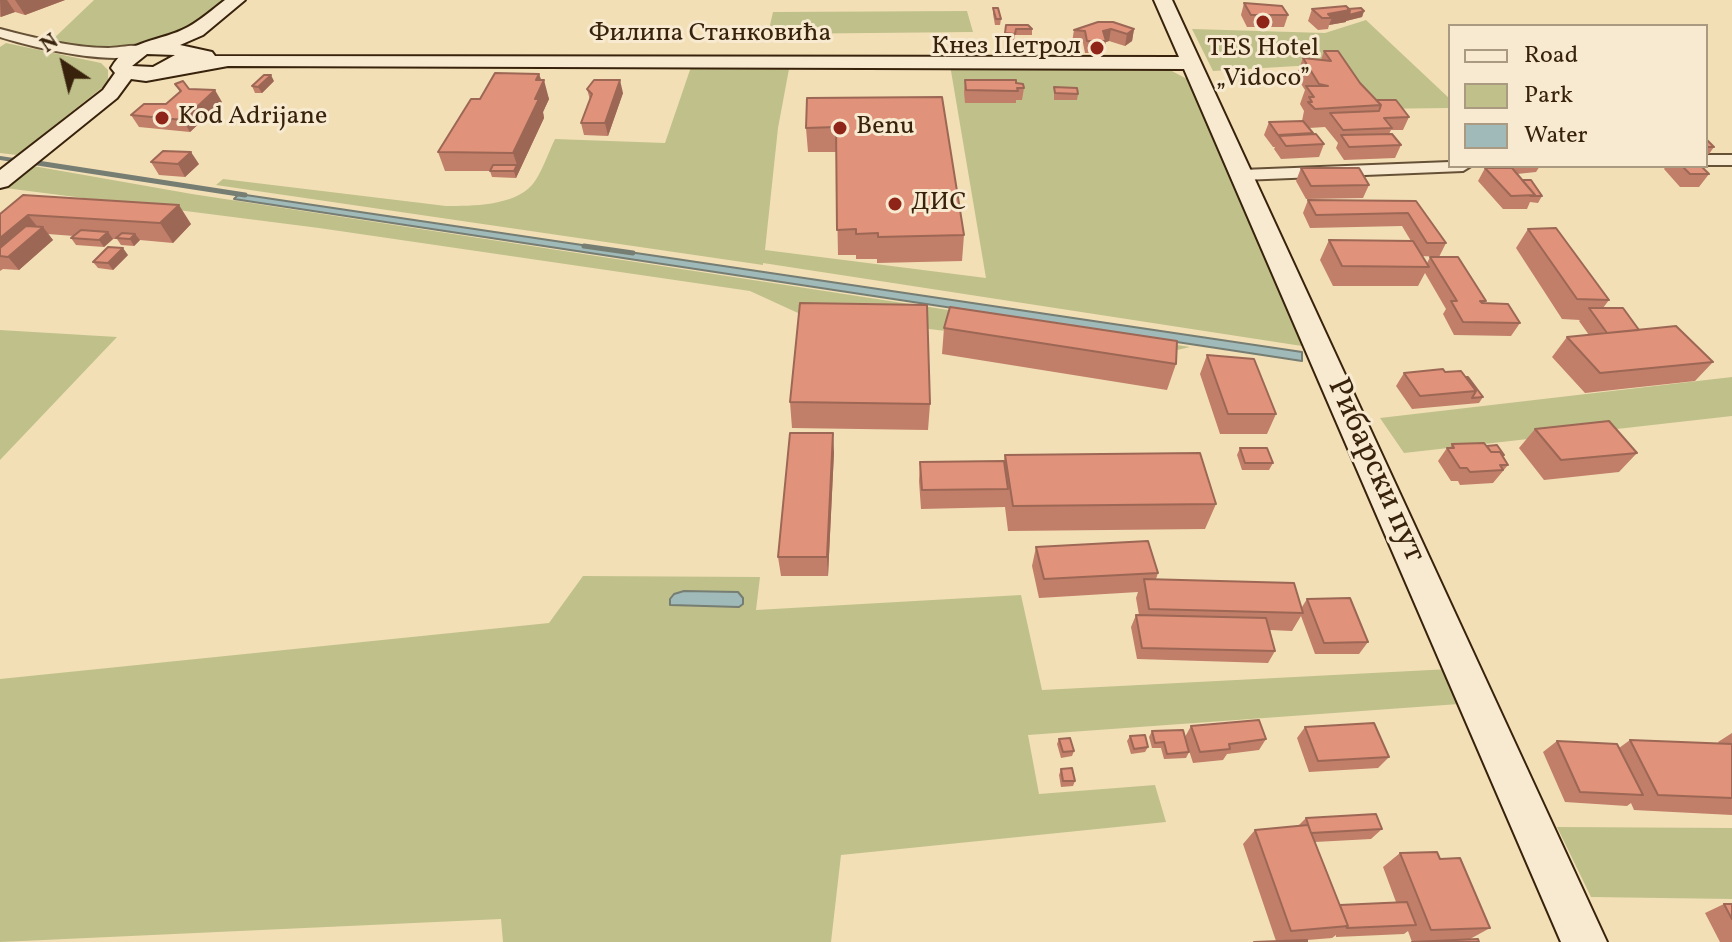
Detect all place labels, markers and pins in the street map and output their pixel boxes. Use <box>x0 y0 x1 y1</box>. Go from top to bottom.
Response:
marker: TES Hotel „Vidoco” <box>1254 13 1272 31</box>
place label: Кнез Петрол <box>931 32 1081 64</box>
place label: TES Hotel „Vidoco” <box>1207 34 1319 96</box>
marker: Кнез Петрол <box>1088 39 1106 57</box>
place label: Kod Adrijane <box>178 102 327 134</box>
marker: Kod Adrijane <box>153 109 171 127</box>
place label: Benu <box>856 112 915 144</box>
marker: Benu <box>831 119 849 137</box>
place label: ДИС <box>911 188 966 220</box>
marker: ДИС <box>886 195 904 213</box>

